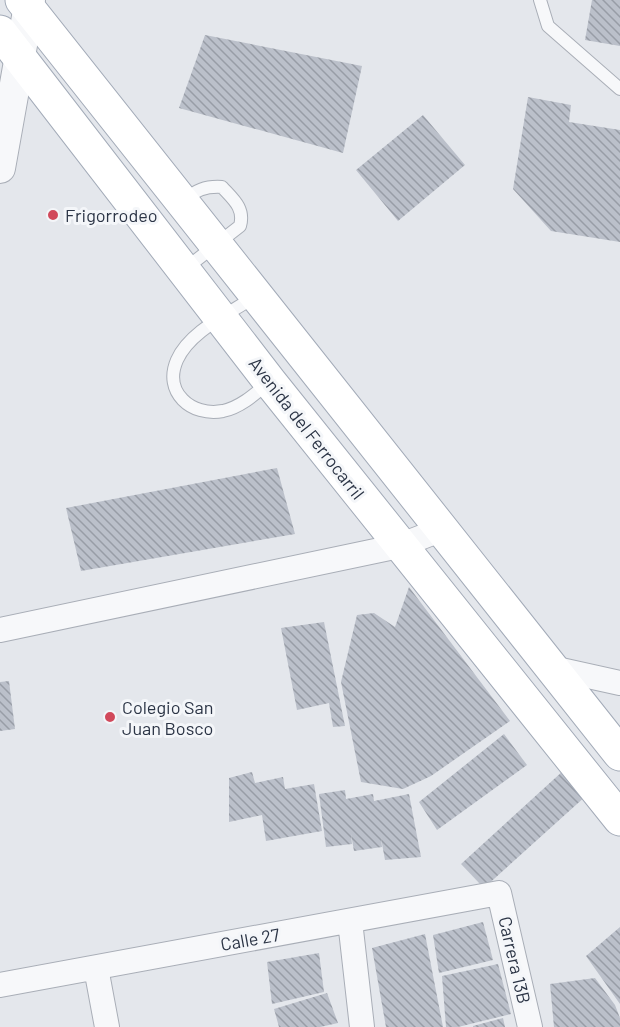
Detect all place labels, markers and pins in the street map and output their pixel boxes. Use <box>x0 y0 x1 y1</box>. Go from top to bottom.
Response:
place label: Frigorrodeo <box>65 204 158 226</box>
marker: Frigorrodeo <box>46 208 60 222</box>
place label: Colegio San Juan Bosco <box>122 696 213 739</box>
marker: Colegio San Juan Bosco <box>103 710 117 724</box>

